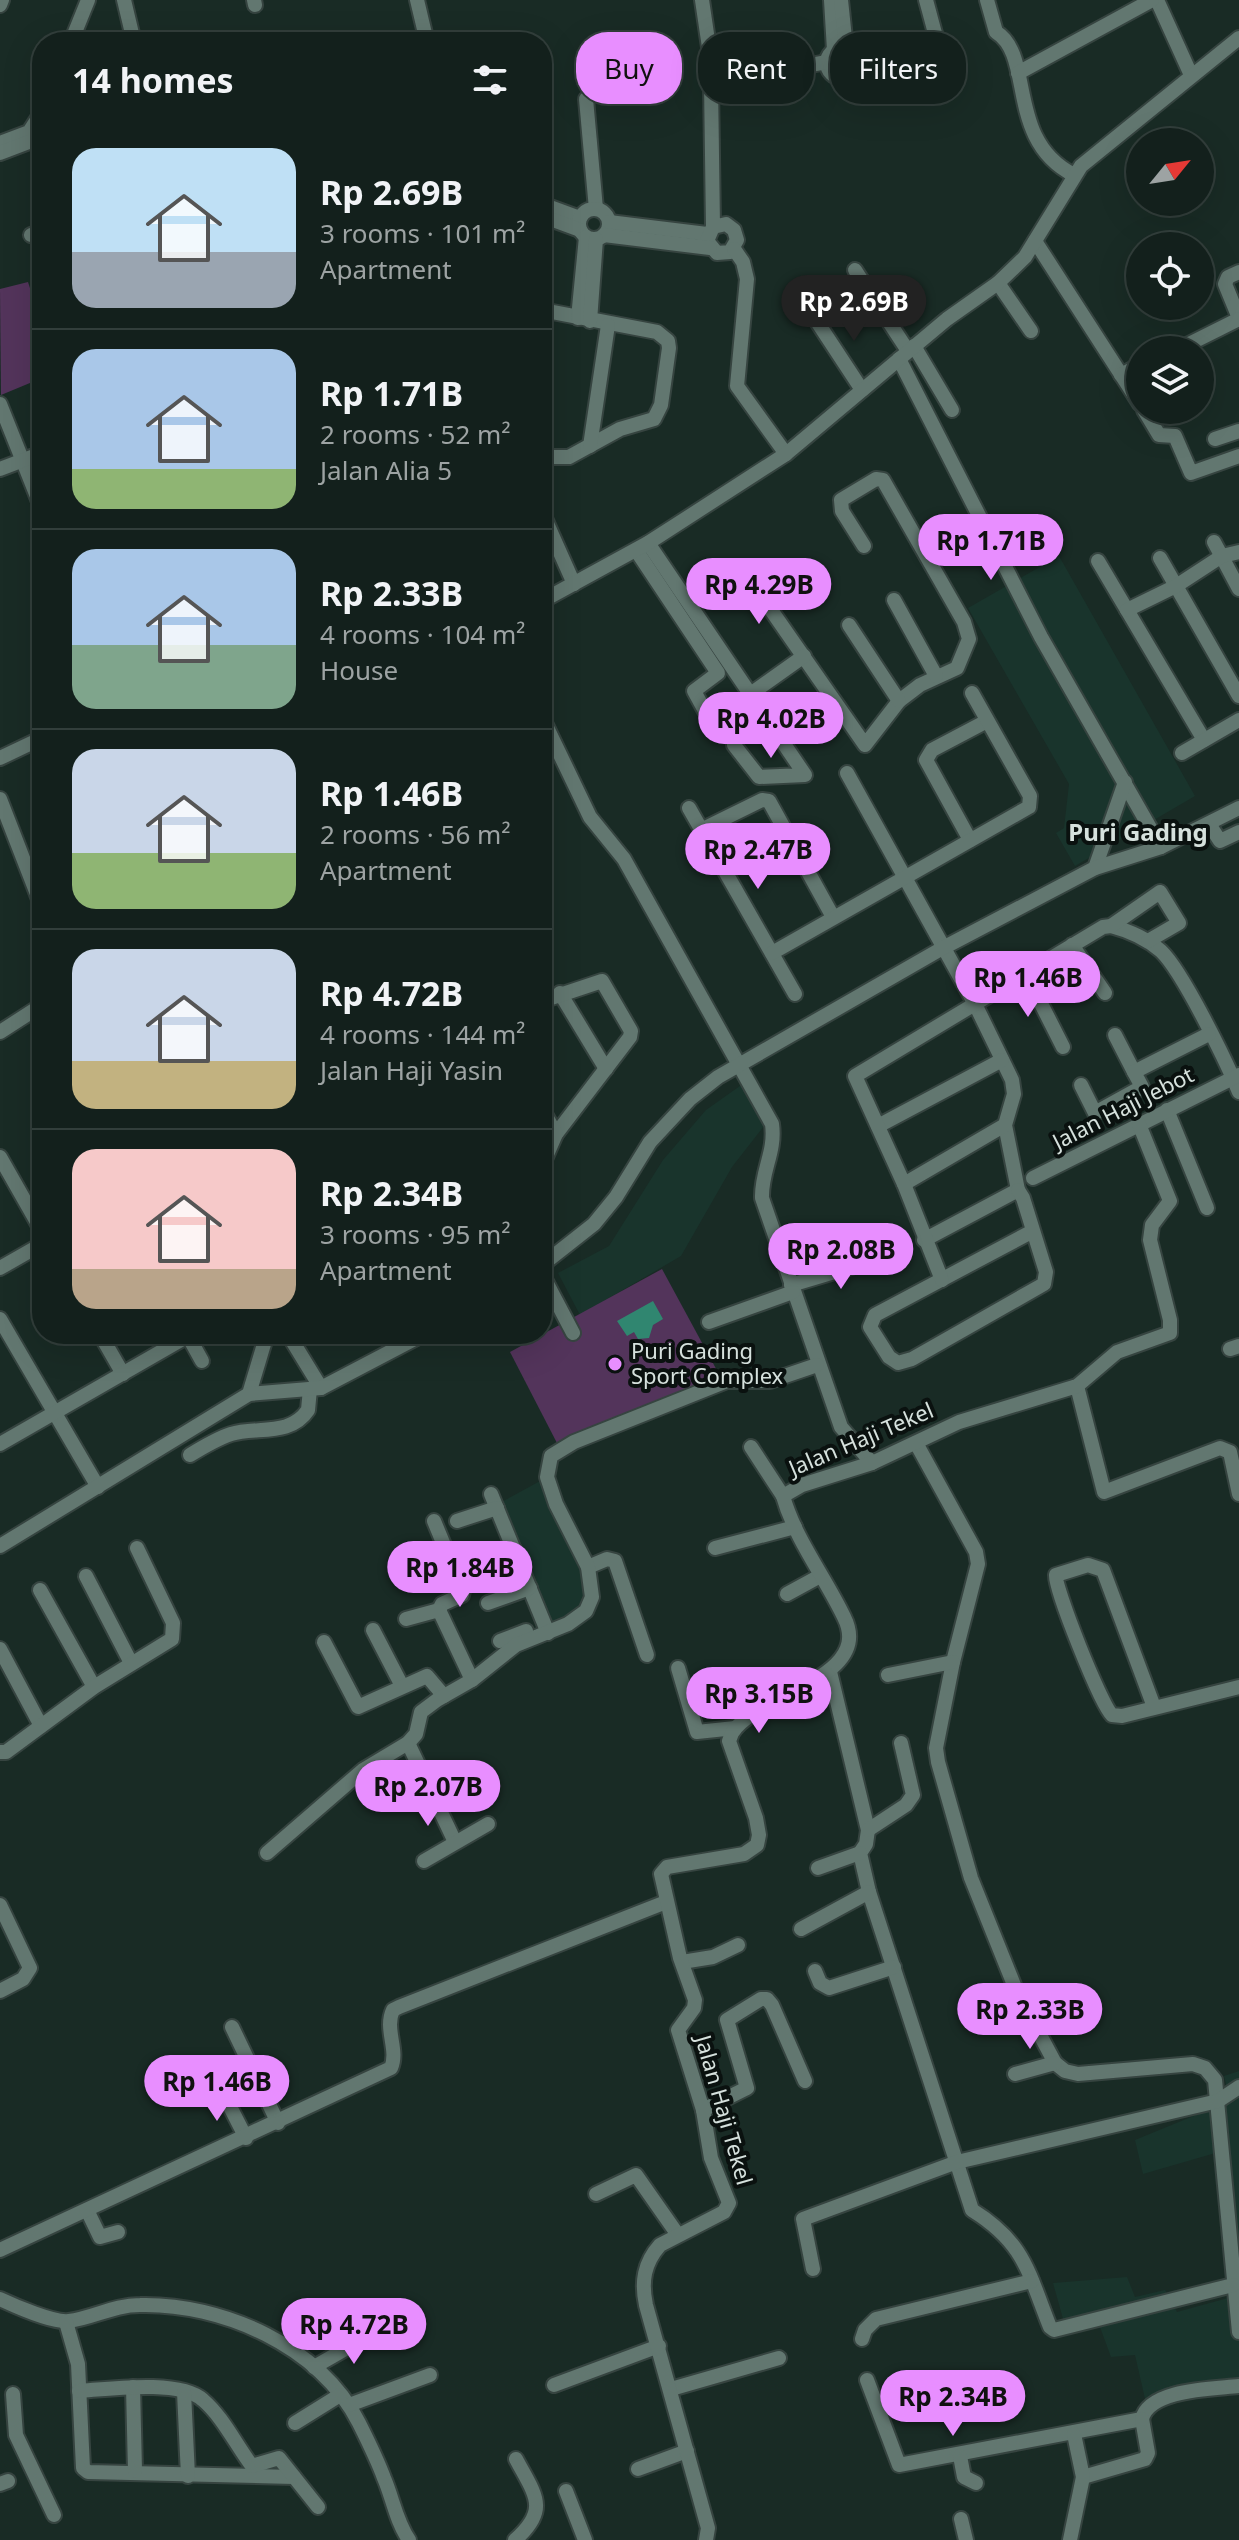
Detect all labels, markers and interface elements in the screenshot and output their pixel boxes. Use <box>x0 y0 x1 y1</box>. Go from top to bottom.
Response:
chip: Buy <box>576 32 682 104</box>
chip: Rent <box>698 32 814 104</box>
chip: Filters <box>830 32 966 104</box>
text: 14 homes <box>72 57 234 103</box>
icon: filters <box>468 58 512 102</box>
north arrow <box>1126 128 1214 216</box>
map controls <box>1126 128 1214 424</box>
text: Rp 2.69B <box>320 169 463 215</box>
icon: home <box>136 180 232 276</box>
text: 3 rooms · 101 m² <box>320 215 525 251</box>
button: locate <box>1126 232 1214 320</box>
text: Apartment <box>320 251 452 287</box>
pin: Rp 2.69B <box>771 275 937 343</box>
text: Rp 2.69B <box>799 283 909 319</box>
button: layers <box>1126 336 1214 424</box>
text: Rp 1.71B <box>320 370 463 416</box>
icon: home <box>136 381 232 477</box>
text: 2 rooms · 52 m² <box>320 416 510 452</box>
text: Jalan Alia 5 <box>320 452 452 488</box>
pin: Rp 1.71B <box>908 514 1074 582</box>
text: Rp 1.71B <box>936 522 1046 558</box>
pin: Rp 4.29B <box>676 558 842 626</box>
text: Rp 4.29B <box>704 566 814 602</box>
text: Rp 2.33B <box>320 570 463 616</box>
icon: home <box>136 581 232 677</box>
text: 4 rooms · 104 m² <box>320 616 525 652</box>
text: House <box>320 652 398 688</box>
pin: Rp 4.02B <box>688 692 854 760</box>
text: Rp 4.02B <box>716 700 826 736</box>
text: Rp 1.46B <box>320 770 463 816</box>
icon: home <box>136 781 232 877</box>
district label: Puri Gading <box>1068 815 1208 848</box>
text: 2 rooms · 56 m² <box>320 816 510 852</box>
pin: Rp 2.47B <box>675 823 841 891</box>
text: Rp 2.47B <box>703 831 813 867</box>
text: Apartment <box>320 852 452 888</box>
pin: Rp 1.46B <box>945 951 1111 1019</box>
text: Rp 1.46B <box>973 959 1083 995</box>
text: Rp 4.72B <box>320 970 463 1016</box>
icon: home <box>136 981 232 1077</box>
text: 4 rooms · 144 m² <box>320 1016 525 1052</box>
text: Jalan Haji Yasin <box>320 1052 503 1088</box>
street label: Jalan Haji Jebot <box>1045 1059 1198 1156</box>
text: Rp 2.34B <box>320 1170 463 1216</box>
icon: home <box>136 1181 232 1277</box>
text: 3 rooms · 95 m² <box>320 1216 510 1252</box>
pin: Rp 2.08B <box>758 1223 924 1291</box>
text: Rp 2.08B <box>786 1231 896 1267</box>
text: Apartment <box>320 1252 452 1288</box>
place label: Puri Gading Sport Complex <box>631 1335 784 1390</box>
marker: Puri Gading Sport Complex <box>606 1355 624 1373</box>
street label: Jalan Haji Tekel <box>782 1394 938 1483</box>
pin: Rp 1.84B <box>377 1541 543 1609</box>
text: Rp 1.84B <box>405 1549 515 1585</box>
pin: Rp 3.15B <box>676 1667 842 1735</box>
text: Rp 3.15B <box>704 1675 814 1711</box>
pin: Rp 2.07B <box>345 1760 511 1828</box>
text: Rp 2.07B <box>373 1768 483 1804</box>
pin: Rp 2.33B <box>947 1983 1113 2051</box>
text: Rp 2.33B <box>975 1991 1085 2027</box>
street label: Jalan Haji Tekel <box>689 2029 761 2188</box>
pin: Rp 1.46B <box>134 2055 300 2123</box>
text: Rp 1.46B <box>162 2063 272 2099</box>
pin: Rp 4.72B <box>271 2298 437 2366</box>
text: Rp 4.72B <box>299 2306 409 2342</box>
pin: Rp 2.34B <box>870 2370 1036 2438</box>
text: Rp 2.34B <box>898 2378 1008 2414</box>

